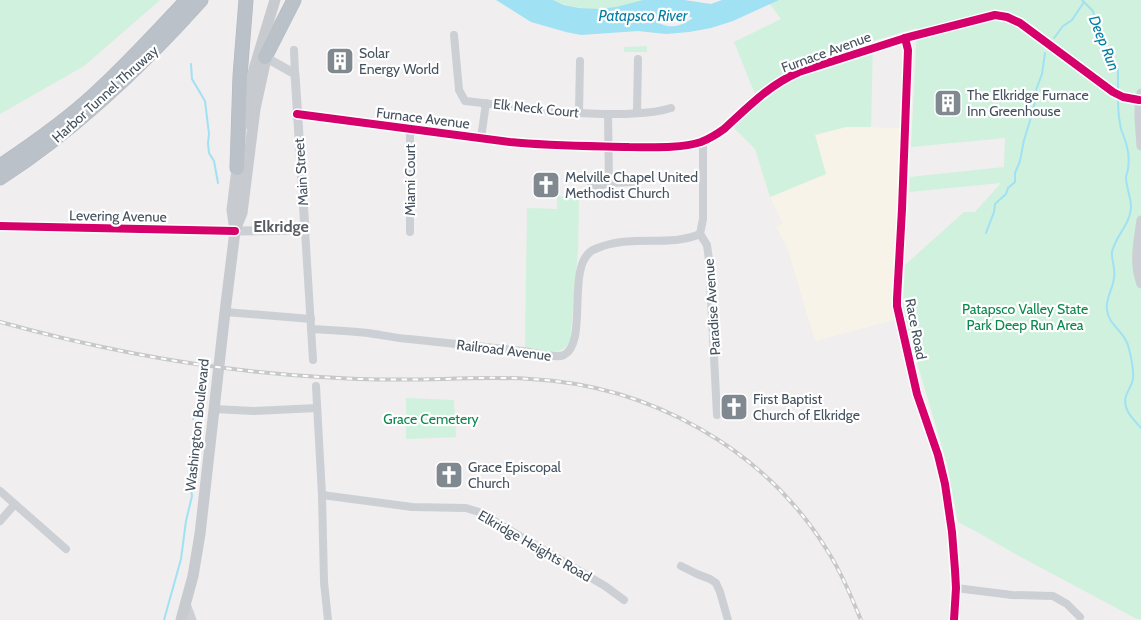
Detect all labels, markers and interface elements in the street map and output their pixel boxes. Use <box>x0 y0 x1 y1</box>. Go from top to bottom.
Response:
water label: Patapsco River <box>599 7 689 25</box>
water label: Deep Run <box>1085 13 1123 73</box>
street label: Furnace Avenue <box>779 27 873 77</box>
street label: Harbor Tunnel Thruway <box>48 41 162 147</box>
place label: Solar Energy World <box>359 44 439 78</box>
building icon: Solar Energy World <box>325 46 355 76</box>
place label: The Elkridge Furnace Inn Greenhouse <box>967 86 1089 120</box>
building icon: The Elkridge Furnace Inn Greenhouse <box>933 88 963 118</box>
street label: Elk Neck Court <box>492 95 580 121</box>
street label: Furnace Avenue <box>375 103 471 133</box>
street label: Main Street <box>290 137 312 207</box>
street label: Miami Court <box>401 144 419 216</box>
place label: Melville Chapel United Methodist Church <box>565 168 698 202</box>
church icon: Melville Chapel United Methodist Church <box>531 170 561 200</box>
street label: Levering Avenue <box>69 206 167 226</box>
district label: Elkridge <box>253 217 309 236</box>
street label: Paradise Avenue <box>700 258 724 356</box>
street label: Race Road <box>901 297 931 361</box>
park label: Patapsco Valley State Park Deep Run Area <box>962 300 1088 334</box>
street label: Railroad Avenue <box>456 335 552 365</box>
street label: Washington Boulevard <box>181 358 213 492</box>
place label: First Baptist Church of Elkridge <box>753 390 860 424</box>
church icon: First Baptist Church of Elkridge <box>719 392 749 422</box>
park label: Grace Cemetery <box>383 410 479 428</box>
place label: Grace Episcopal Church <box>468 458 562 492</box>
church icon: Grace Episcopal Church <box>434 460 464 490</box>
street label: Elkridge Heights Road <box>475 506 595 586</box>

